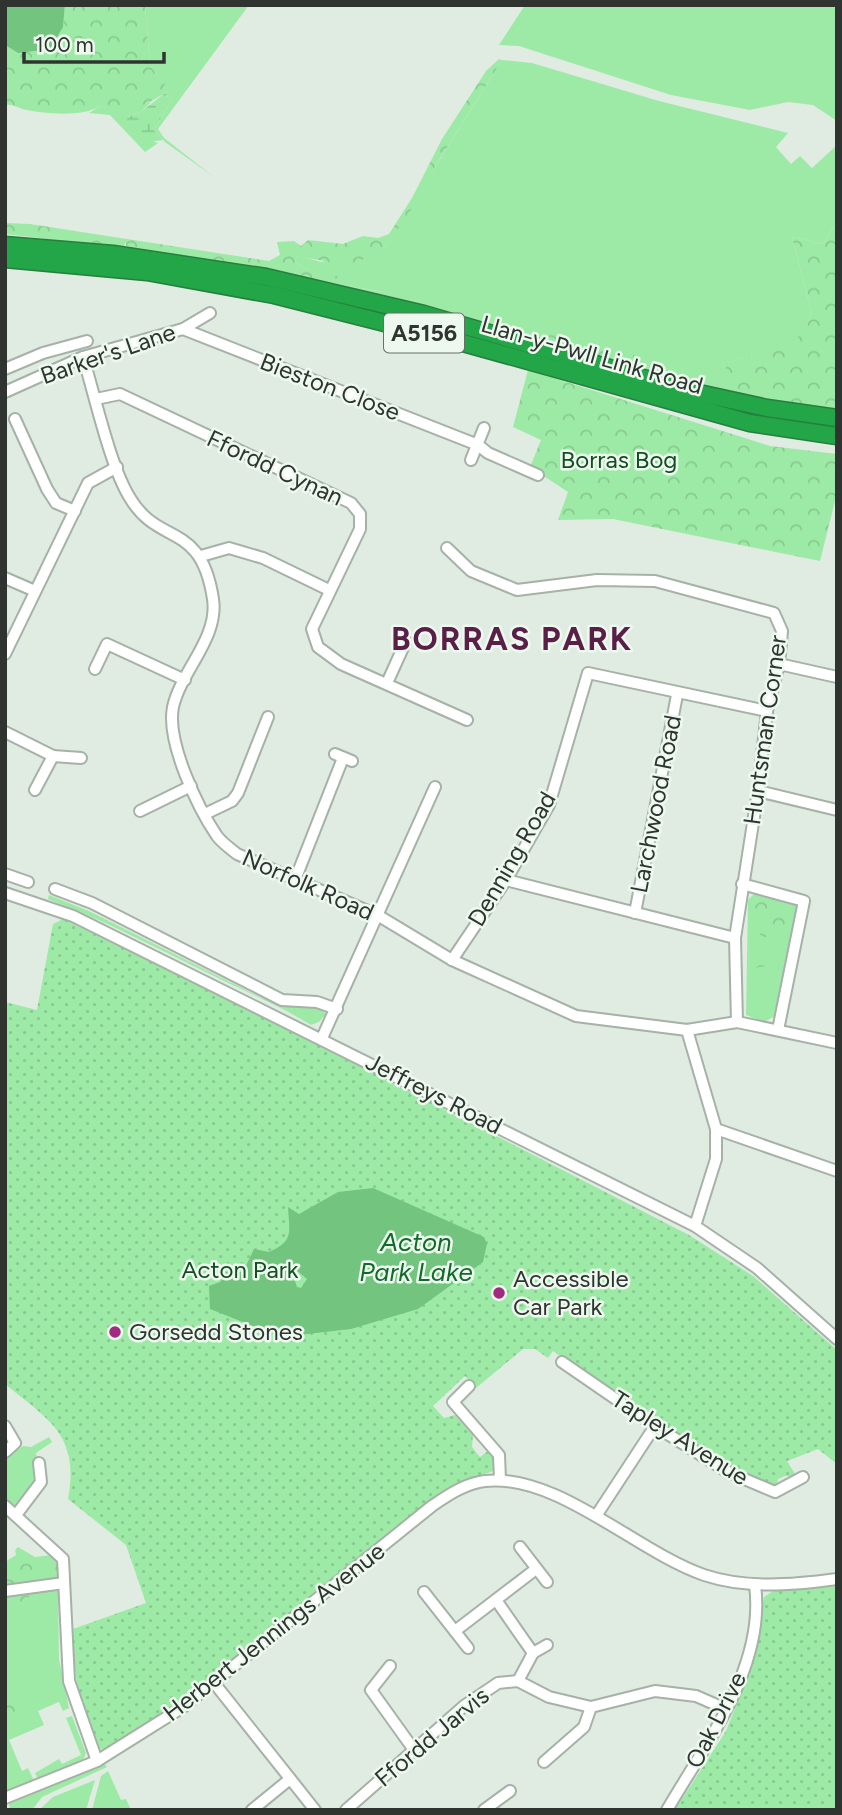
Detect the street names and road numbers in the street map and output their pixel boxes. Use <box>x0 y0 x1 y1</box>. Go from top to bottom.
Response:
street label: Llan-y-Pwll Link Road <box>478 309 706 400</box>
road number: A5156 <box>384 314 464 352</box>
street label: Barker's Lane <box>37 317 179 390</box>
street label: Bieston Close <box>256 347 404 427</box>
street label: Ffordd Cynan <box>203 423 348 512</box>
street label: Huntsman Corner <box>737 633 792 827</box>
street label: Larchwood Road <box>624 712 687 895</box>
street label: Denning Road <box>461 786 562 931</box>
street label: Norfolk Road <box>238 843 379 927</box>
street label: Jeffreys Road <box>361 1047 507 1140</box>
street label: Tapley Avenue <box>606 1384 754 1491</box>
street label: Herbert Jennings Avenue <box>157 1536 390 1727</box>
street label: Oak Drive <box>679 1667 752 1773</box>
street label: Ffordd Jarvis <box>369 1681 495 1793</box>

